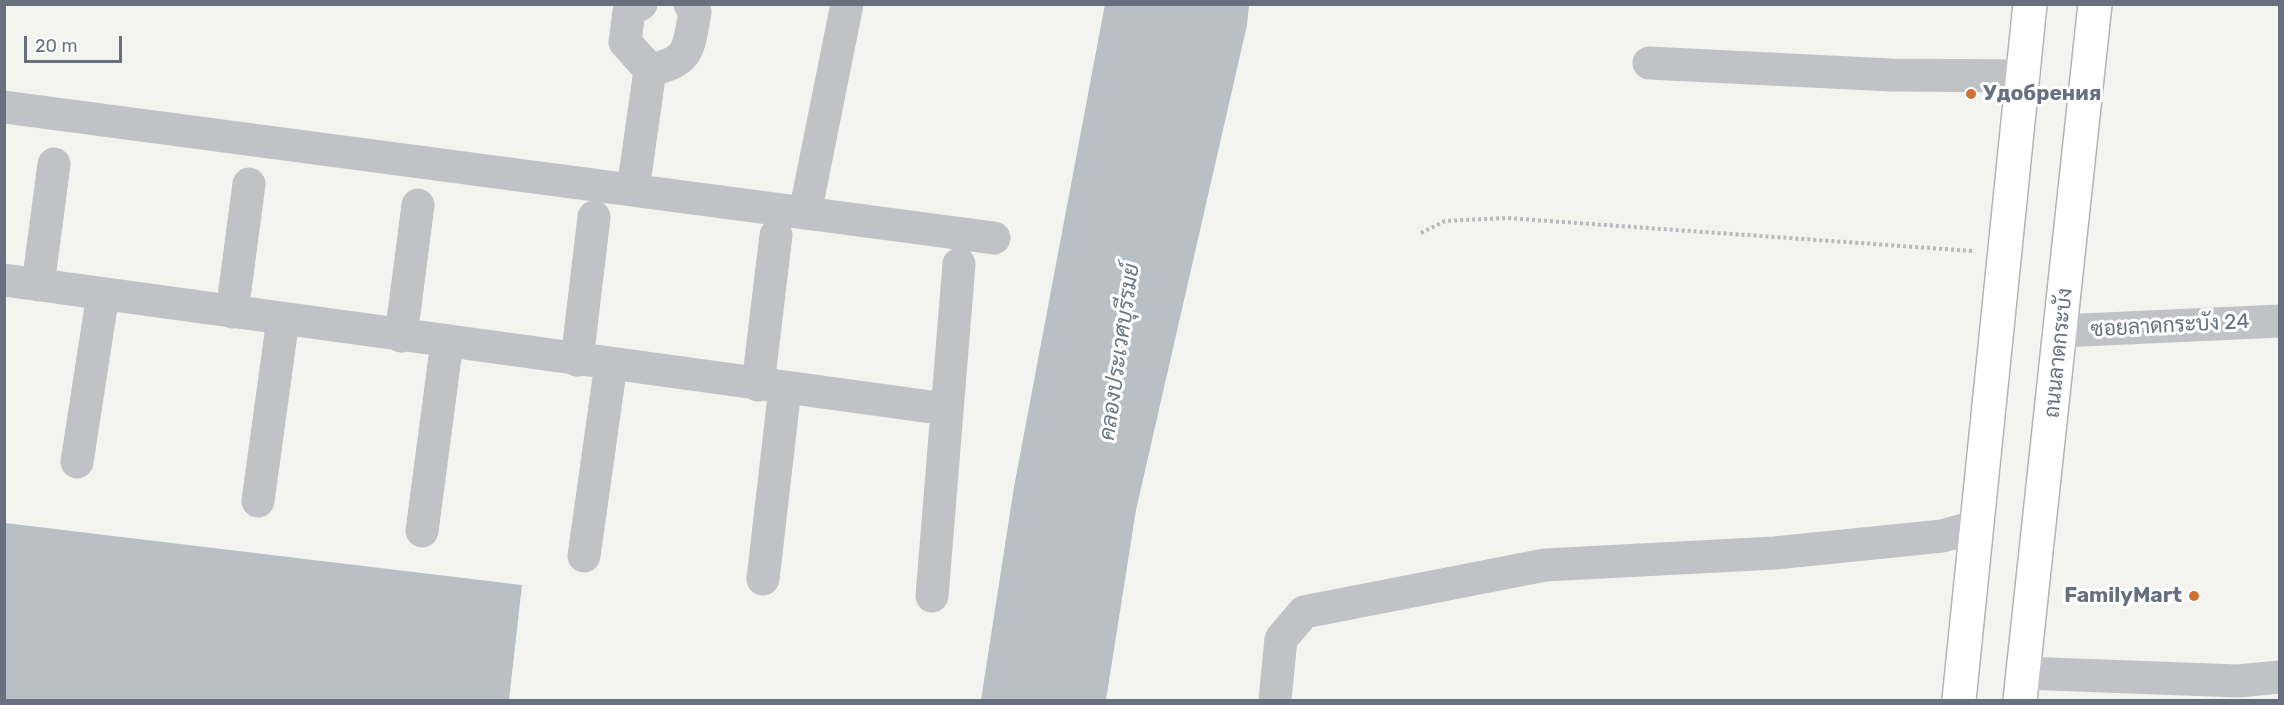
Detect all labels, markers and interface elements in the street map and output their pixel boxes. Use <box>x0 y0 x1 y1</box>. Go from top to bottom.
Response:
scale bar <box>27 24 124 62</box>
text: 20 m <box>35 35 77 57</box>
place label: Удобрения <box>1983 81 2101 107</box>
marker: Удобрения <box>1964 87 1978 101</box>
water label: คลองประเวศบุรีรมย์ <box>1094 262 1146 442</box>
street label: ถนนลาดกระบัง <box>2040 287 2078 419</box>
street label: ซอยลาดกระบัง 24 <box>2090 309 2250 343</box>
place label: FamilyMart <box>2064 583 2182 609</box>
marker: FamilyMart <box>2187 589 2201 603</box>

